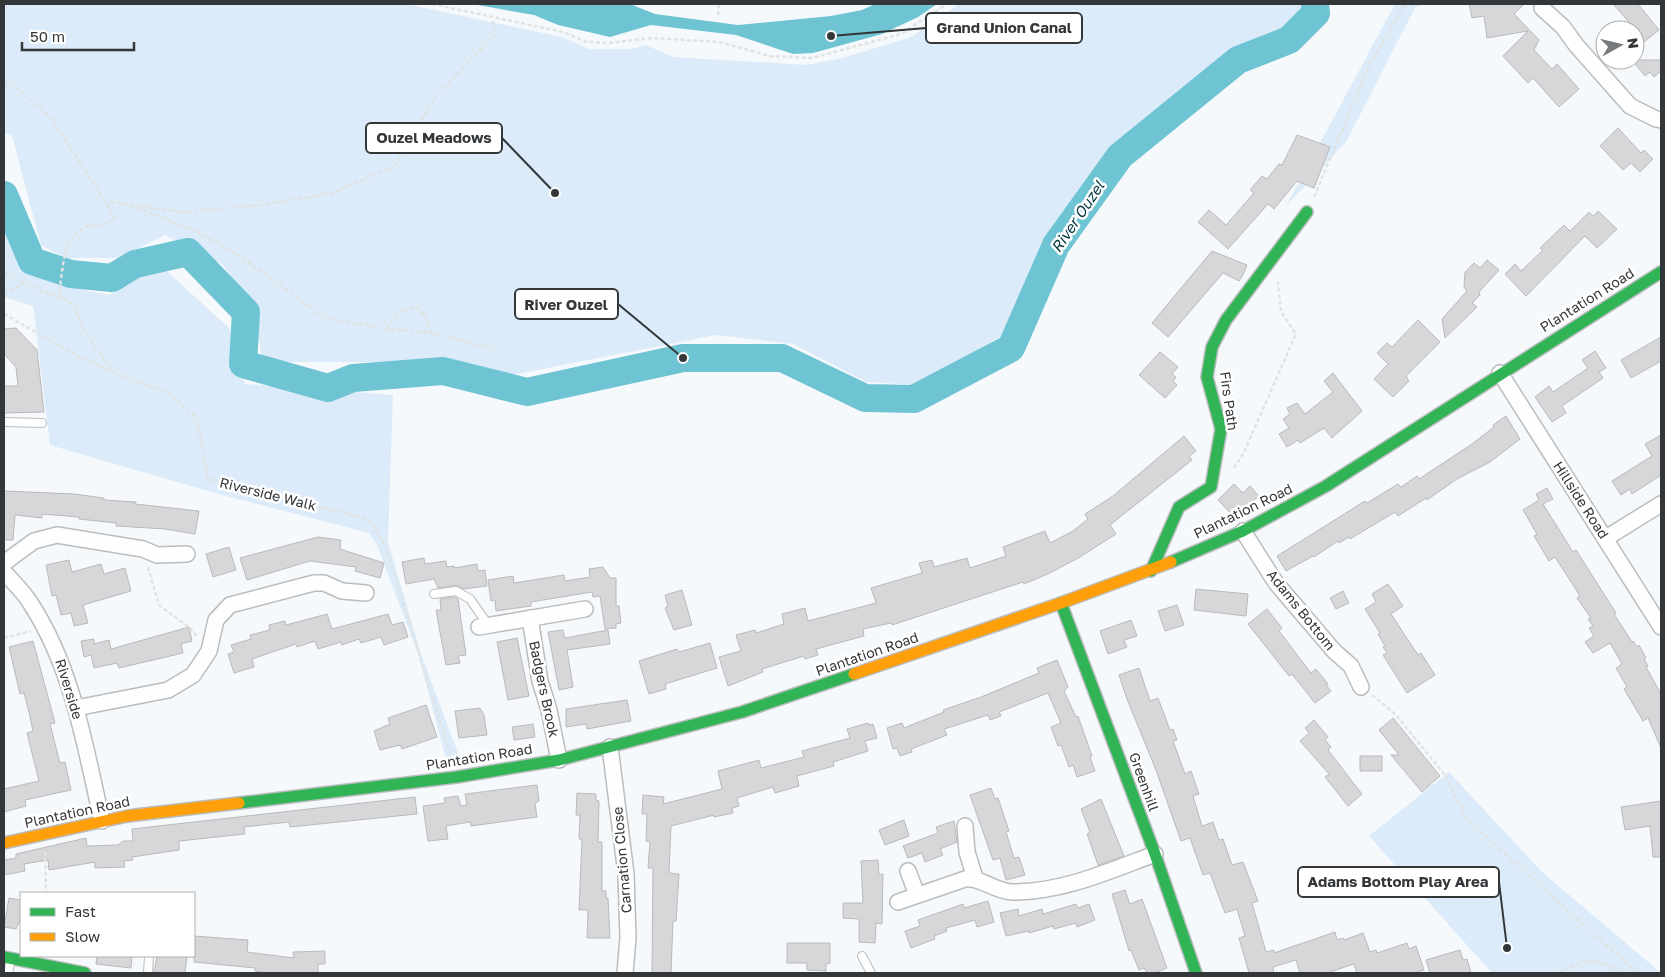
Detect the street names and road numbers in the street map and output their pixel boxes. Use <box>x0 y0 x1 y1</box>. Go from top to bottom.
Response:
street label: Plantation Road <box>1537 264 1637 335</box>
street label: Firs Path <box>1217 370 1242 432</box>
street label: Hillside Road <box>1550 458 1613 542</box>
street label: Riverside Walk <box>218 473 318 514</box>
street label: Plantation Road <box>1191 479 1295 542</box>
street label: Adams Bottom <box>1264 566 1339 653</box>
street label: Plantation Road <box>813 628 920 679</box>
street label: Badgers Brook <box>526 639 563 739</box>
street label: Riverside <box>52 657 87 721</box>
street label: Plantation Road <box>424 740 533 773</box>
street label: Greenhill <box>1126 750 1163 814</box>
street label: Plantation Road <box>23 792 131 831</box>
street label: Carnation Close <box>608 806 635 914</box>

